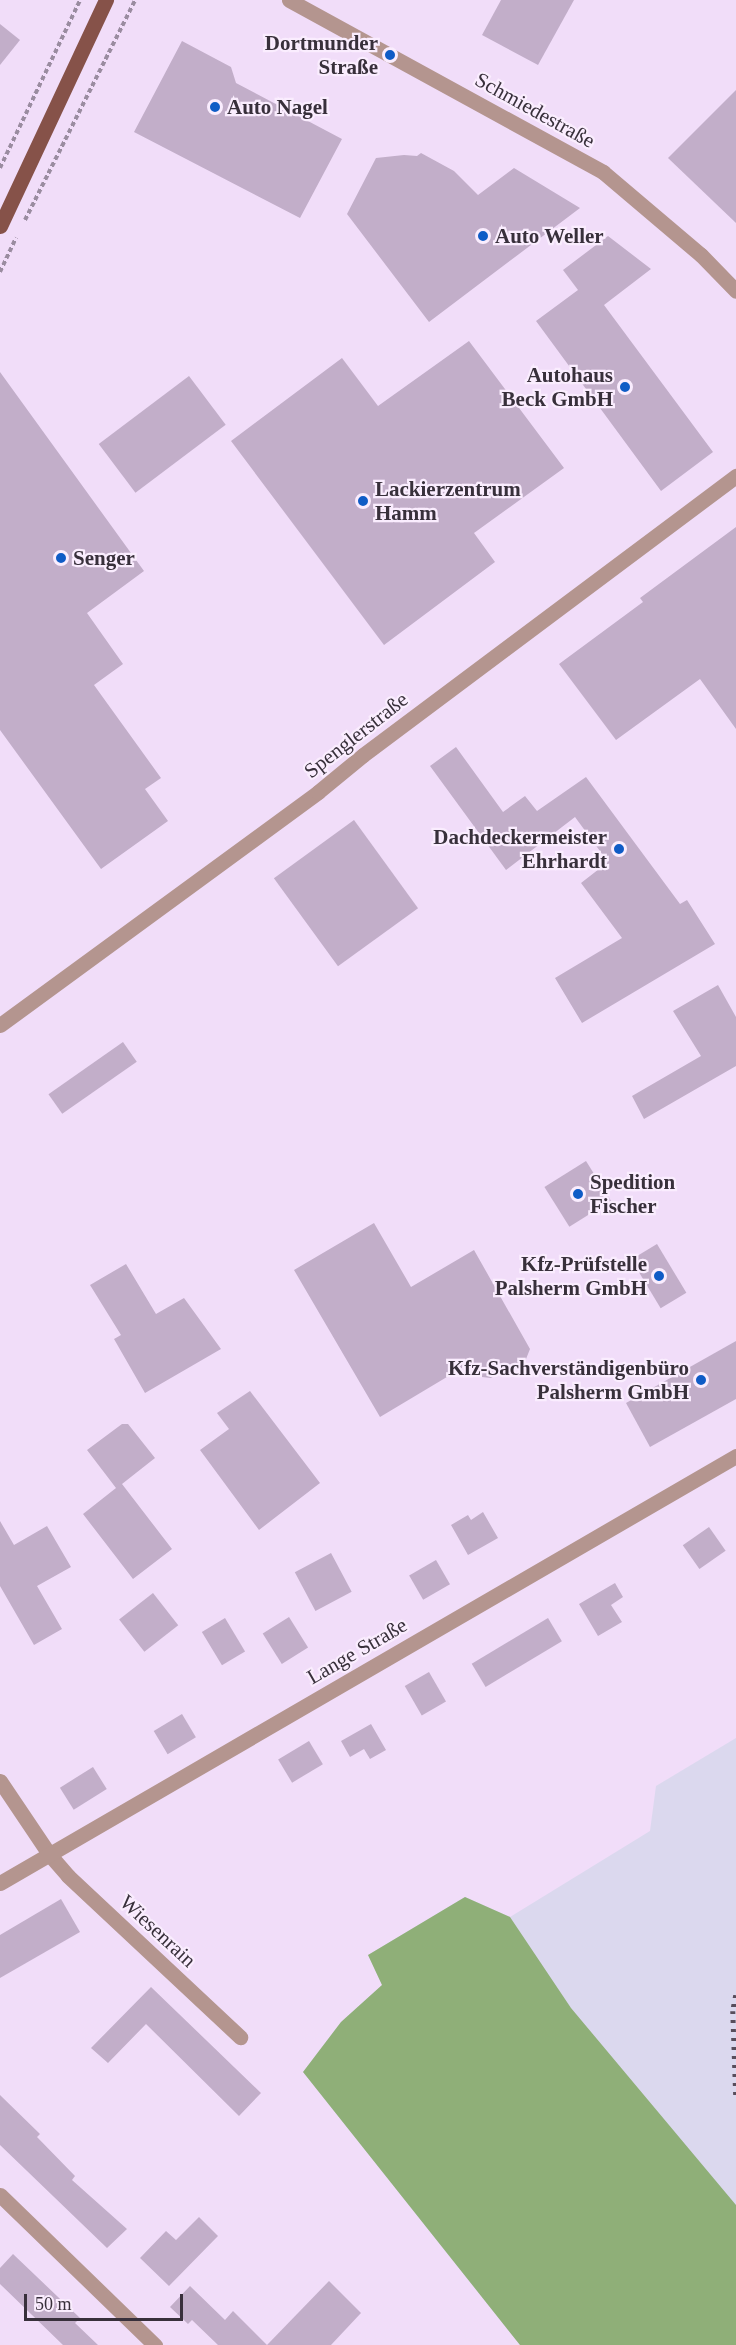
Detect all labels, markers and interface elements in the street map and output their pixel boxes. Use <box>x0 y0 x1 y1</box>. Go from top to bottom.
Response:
place label: Dortmunder Straße <box>265 30 378 80</box>
marker: Dortmunder Straße <box>383 48 397 62</box>
street label: Schmiedestraße <box>471 67 599 153</box>
place label: Auto Nagel <box>227 94 328 120</box>
marker: Auto Nagel <box>208 100 222 114</box>
place label: Auto Weller <box>495 223 604 249</box>
marker: Auto Weller <box>476 229 490 243</box>
place label: Autohaus Beck GmbH <box>502 362 613 412</box>
marker: Autohaus Beck GmbH <box>618 380 632 394</box>
place label: Lackierzentrum Hamm <box>375 476 521 526</box>
marker: Lackierzentrum Hamm <box>356 494 370 508</box>
place label: Senger <box>73 545 135 571</box>
marker: Senger <box>54 551 68 565</box>
street label: Spenglerstraße <box>299 687 413 783</box>
place label: Dachdeckermeister Ehrhardt <box>433 824 607 874</box>
marker: Dachdeckermeister Ehrhardt <box>612 842 626 856</box>
place label: Spedition Fischer <box>590 1169 675 1219</box>
marker: Spedition Fischer <box>571 1187 585 1201</box>
place label: Kfz-Prüfstelle Palsherm GmbH <box>495 1251 647 1301</box>
marker: Kfz-Prüfstelle Palsherm GmbH <box>652 1269 666 1283</box>
place label: Kfz-Sachverständigenbüro Palsherm GmbH <box>448 1355 689 1405</box>
marker: Kfz-Sachverständigenbüro Palsherm GmbH <box>694 1373 708 1387</box>
street label: Lange Straße <box>302 1612 412 1690</box>
street label: Wiesenrain <box>115 1889 201 1973</box>
scale bar <box>27 2282 186 2320</box>
text: 50 m <box>35 2294 72 2314</box>

